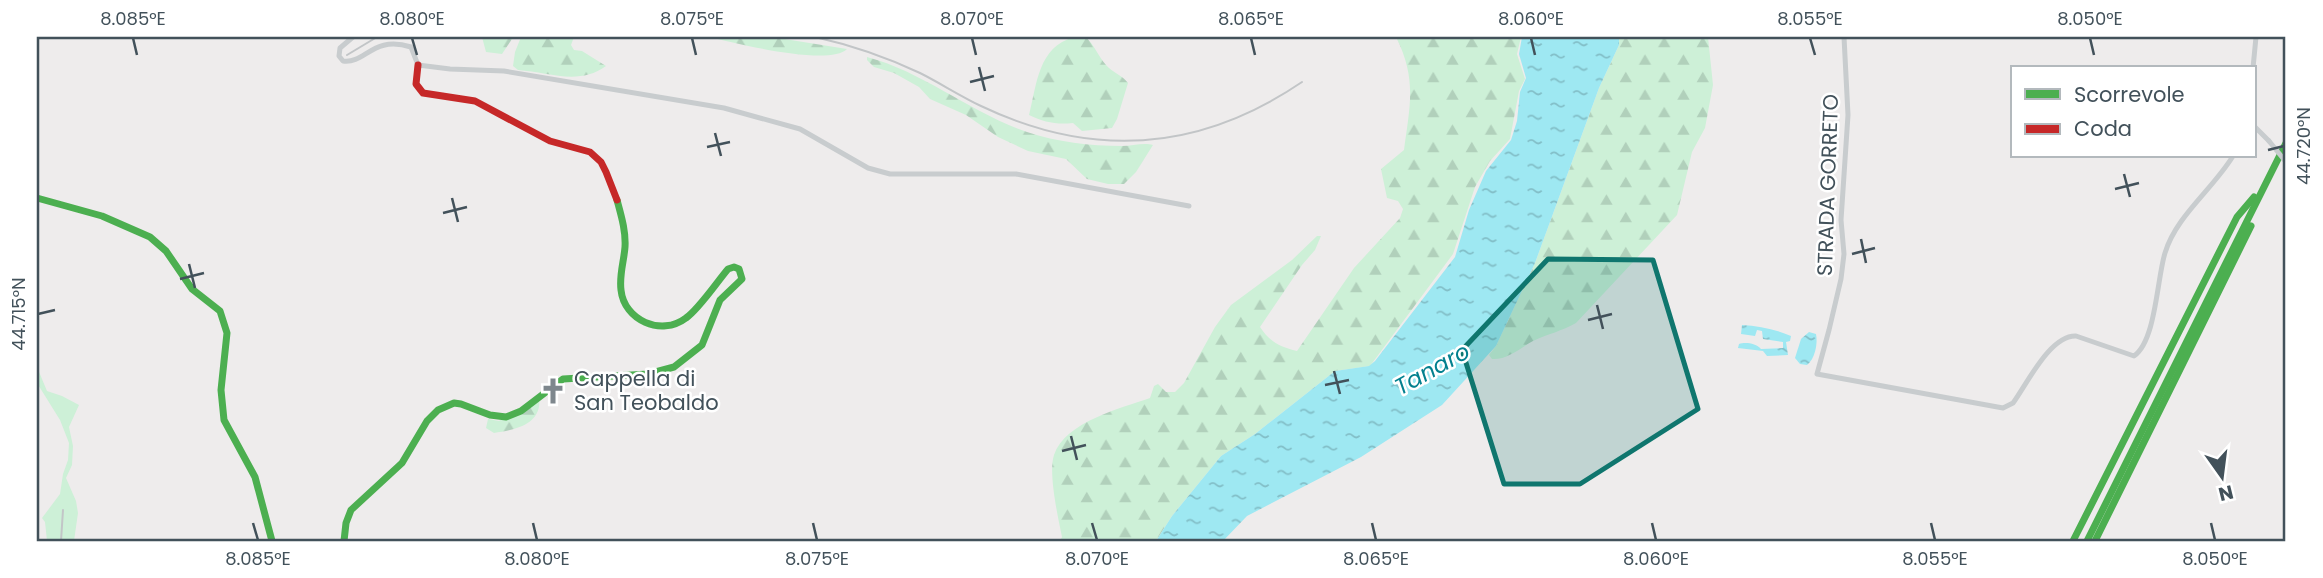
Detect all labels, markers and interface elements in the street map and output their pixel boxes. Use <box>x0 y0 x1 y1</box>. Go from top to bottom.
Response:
text: 8.085°E <box>100 6 166 31</box>
text: 8.080°E <box>379 6 445 31</box>
text: 8.075°E <box>660 6 724 31</box>
text: 8.070°E <box>940 6 1004 31</box>
text: 8.065°E <box>1218 6 1284 31</box>
text: 8.060°E <box>1498 6 1564 31</box>
text: 8.055°E <box>1777 6 1843 31</box>
text: 8.050°E <box>2057 6 2123 31</box>
legend <box>2011 66 2256 158</box>
text: Scorrevole <box>2074 80 2185 109</box>
street label: STRADA GORRETO <box>1810 93 1845 277</box>
text: 44.720°N <box>2291 107 2316 185</box>
text: Coda <box>2074 114 2132 143</box>
text: 44.715°N <box>6 277 31 351</box>
water label: Tanaro <box>1389 335 1475 403</box>
place label: Cappella di San Teobaldo <box>574 364 719 417</box>
church icon: Cappella di San Teobaldo <box>538 376 568 406</box>
north arrow <box>2186 442 2256 512</box>
text: N <box>2216 478 2236 508</box>
text: 8.085°E <box>225 546 291 571</box>
text: 8.080°E <box>504 546 570 571</box>
text: 8.075°E <box>785 546 849 571</box>
text: 8.070°E <box>1065 546 1129 571</box>
text: 8.065°E <box>1343 546 1409 571</box>
text: 8.060°E <box>1623 546 1689 571</box>
text: 8.055°E <box>1902 546 1968 571</box>
text: 8.050°E <box>2182 546 2248 571</box>

